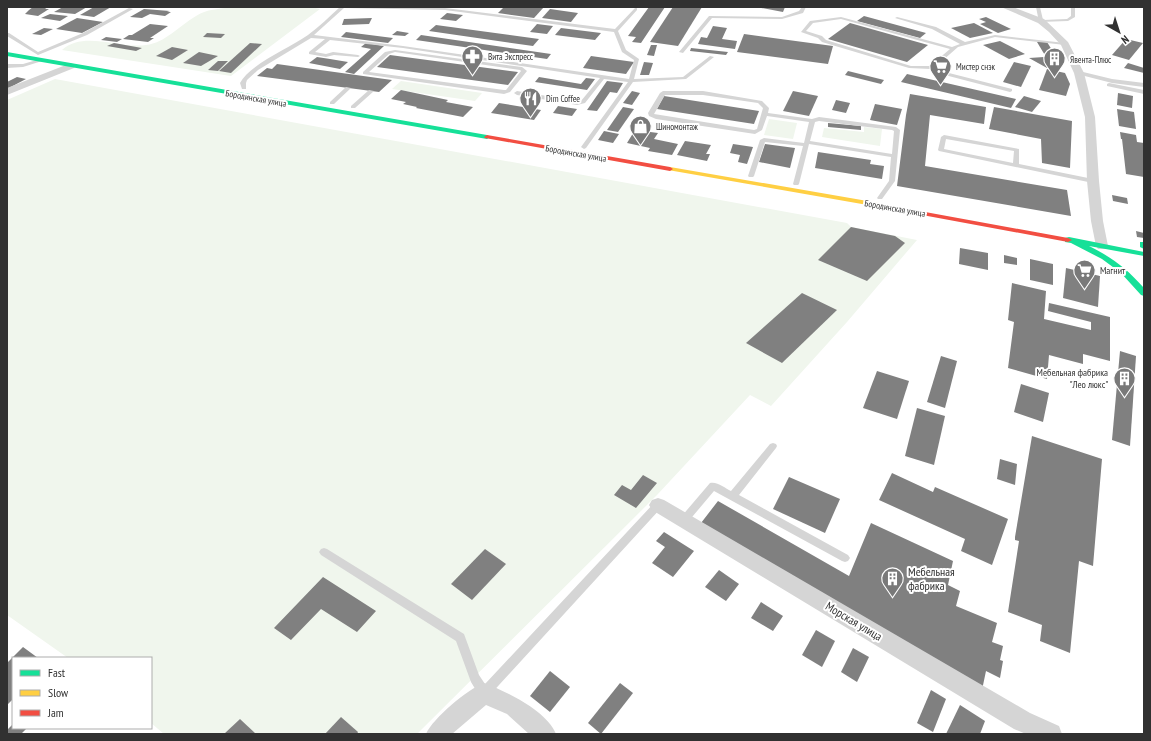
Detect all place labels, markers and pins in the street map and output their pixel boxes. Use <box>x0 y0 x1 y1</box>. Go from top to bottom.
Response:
pharmacy icon: Вита Экспресс <box>460 43 486 76</box>
building icon: Явента-Плюс <box>1042 46 1068 79</box>
place label: Вита Экспресс <box>488 51 534 62</box>
supermarket icon: Мистер снэк <box>928 53 954 86</box>
place label: Явента-Плюс <box>1070 54 1112 65</box>
place label: Мистер снэк <box>956 61 996 72</box>
restaurant icon: Dim Coffee <box>518 85 544 118</box>
place label: Dim Coffee <box>546 93 580 104</box>
shop icon: Шиномонтаж <box>627 113 653 146</box>
place label: Шиномонтаж <box>656 121 698 132</box>
supermarket icon: Магнит <box>1072 257 1098 290</box>
place label: Магнит <box>1100 264 1126 277</box>
building icon: Мебельная фабрика "Лео люкс" <box>1111 365 1137 398</box>
place label: Мебельная фабрика "Лео люкс" <box>1037 366 1108 391</box>
place label: Мебельная фабрика <box>908 564 955 593</box>
building icon: Мебельная фабрика <box>880 565 906 598</box>

